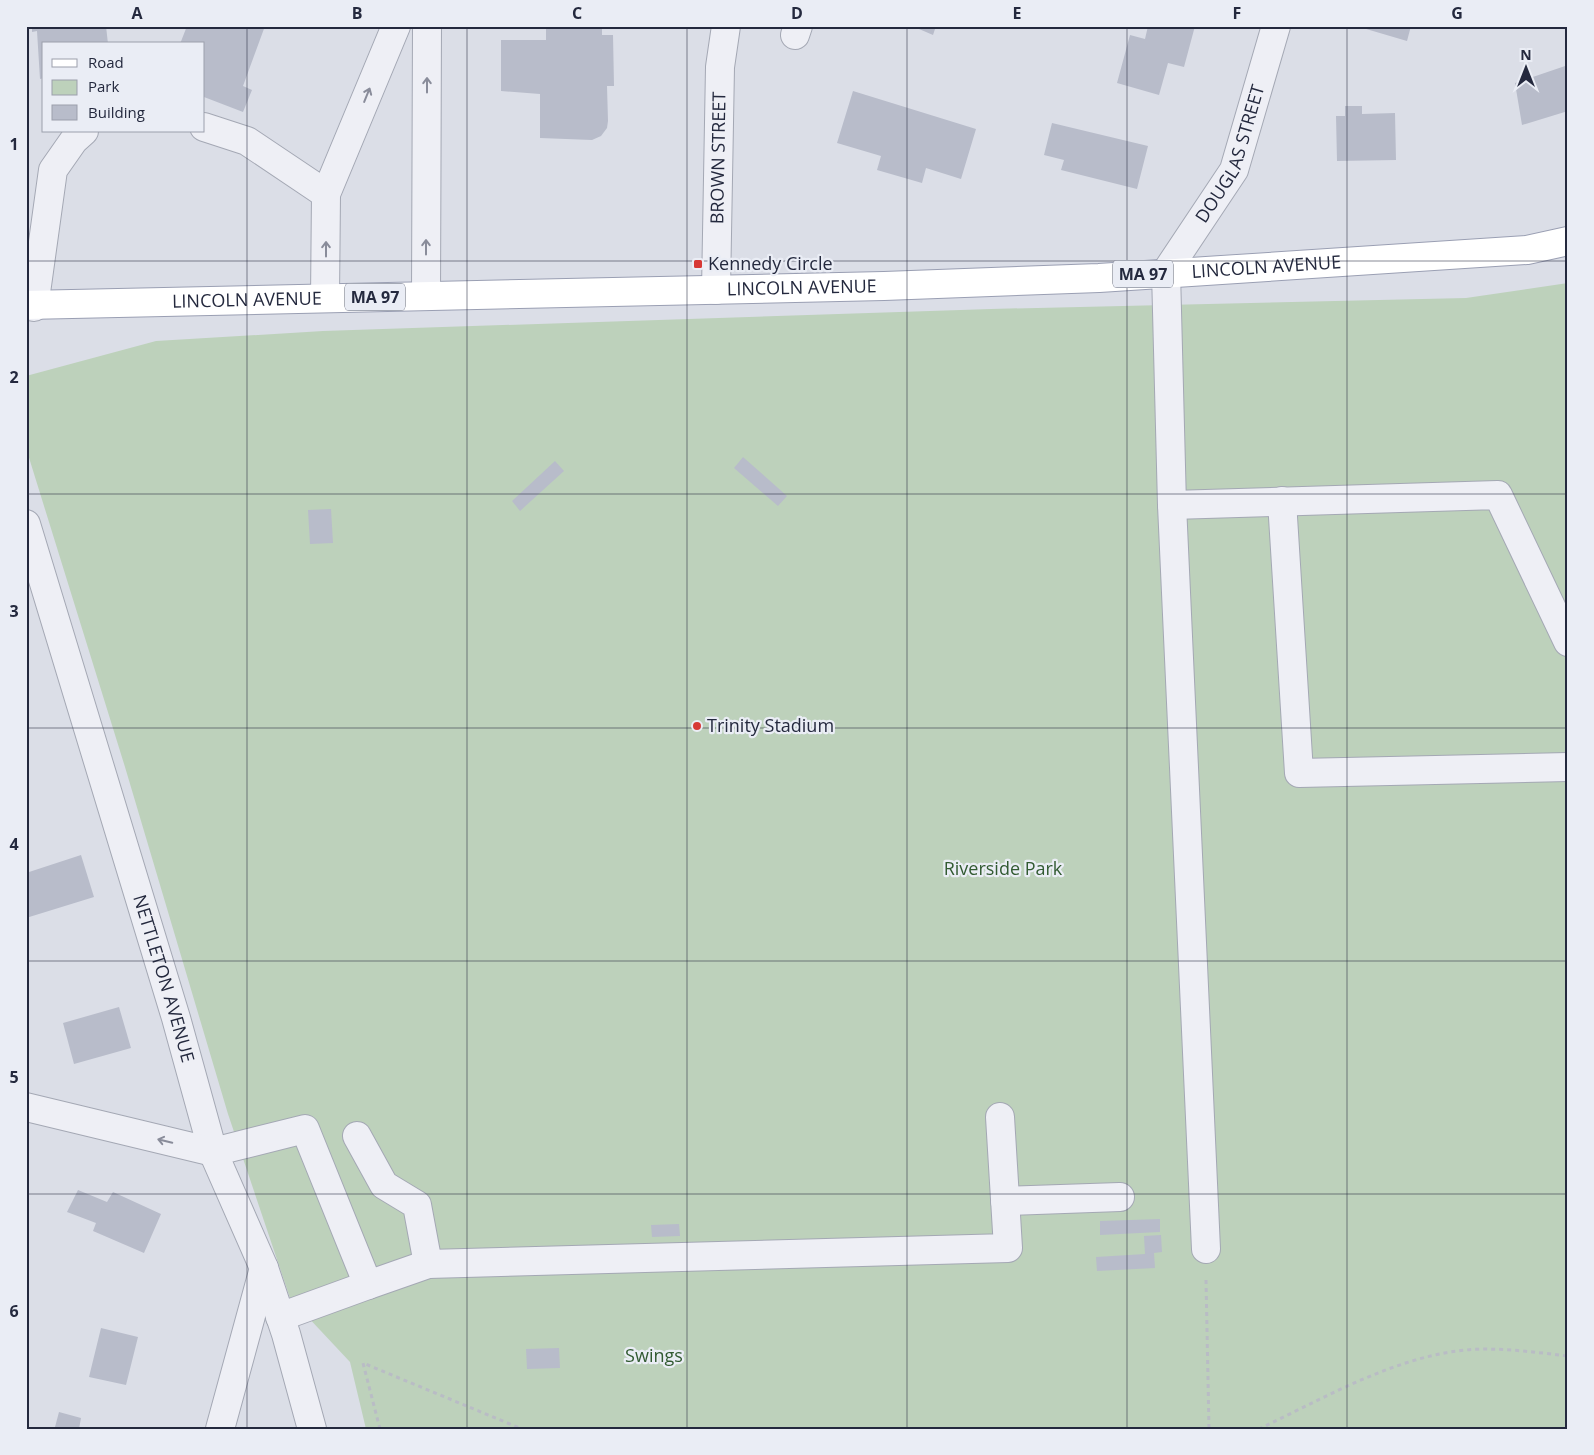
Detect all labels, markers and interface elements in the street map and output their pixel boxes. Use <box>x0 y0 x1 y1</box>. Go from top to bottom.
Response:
text: A <box>131 2 143 24</box>
text: B <box>352 2 362 24</box>
text: C <box>572 2 582 24</box>
text: D <box>791 2 803 24</box>
text: E <box>1013 2 1022 24</box>
text: F <box>1233 2 1241 24</box>
text: G <box>1451 2 1463 24</box>
legend <box>42 42 205 132</box>
north arrow <box>1502 42 1552 92</box>
text: N <box>1520 45 1532 64</box>
text: Road <box>88 52 124 72</box>
text: Park <box>88 76 119 96</box>
one-way arrow <box>422 77 432 94</box>
street label: DOUGLAS STREET <box>1189 82 1269 227</box>
one-way arrow <box>363 88 373 103</box>
street label: BROWN STREET <box>704 91 731 224</box>
text: Building <box>88 102 145 122</box>
text: 1 <box>9 133 19 155</box>
one-way arrow <box>421 240 431 256</box>
one-way arrow <box>321 241 331 258</box>
street label: LINCOLN AVENUE <box>1191 249 1342 283</box>
place label: Kennedy Circle <box>708 251 833 275</box>
marker: Kennedy Circle <box>692 258 704 270</box>
road number: MA 97 <box>1113 260 1173 288</box>
street label: LINCOLN AVENUE <box>727 273 877 300</box>
road number: MA 97 <box>345 284 405 310</box>
street label: LINCOLN AVENUE <box>172 285 322 313</box>
text: 2 <box>9 366 19 388</box>
text: 3 <box>9 600 19 622</box>
place label: Trinity Stadium <box>707 713 834 737</box>
marker: Trinity Stadium <box>691 720 703 732</box>
text: 4 <box>9 833 19 855</box>
park label: Riverside Park <box>944 856 1063 880</box>
street label: NETTLETON AVENUE <box>128 892 201 1065</box>
text: 5 <box>9 1066 19 1088</box>
one-way arrow <box>158 1136 174 1145</box>
text: 6 <box>9 1300 19 1322</box>
park label: Swings <box>625 1343 683 1367</box>

